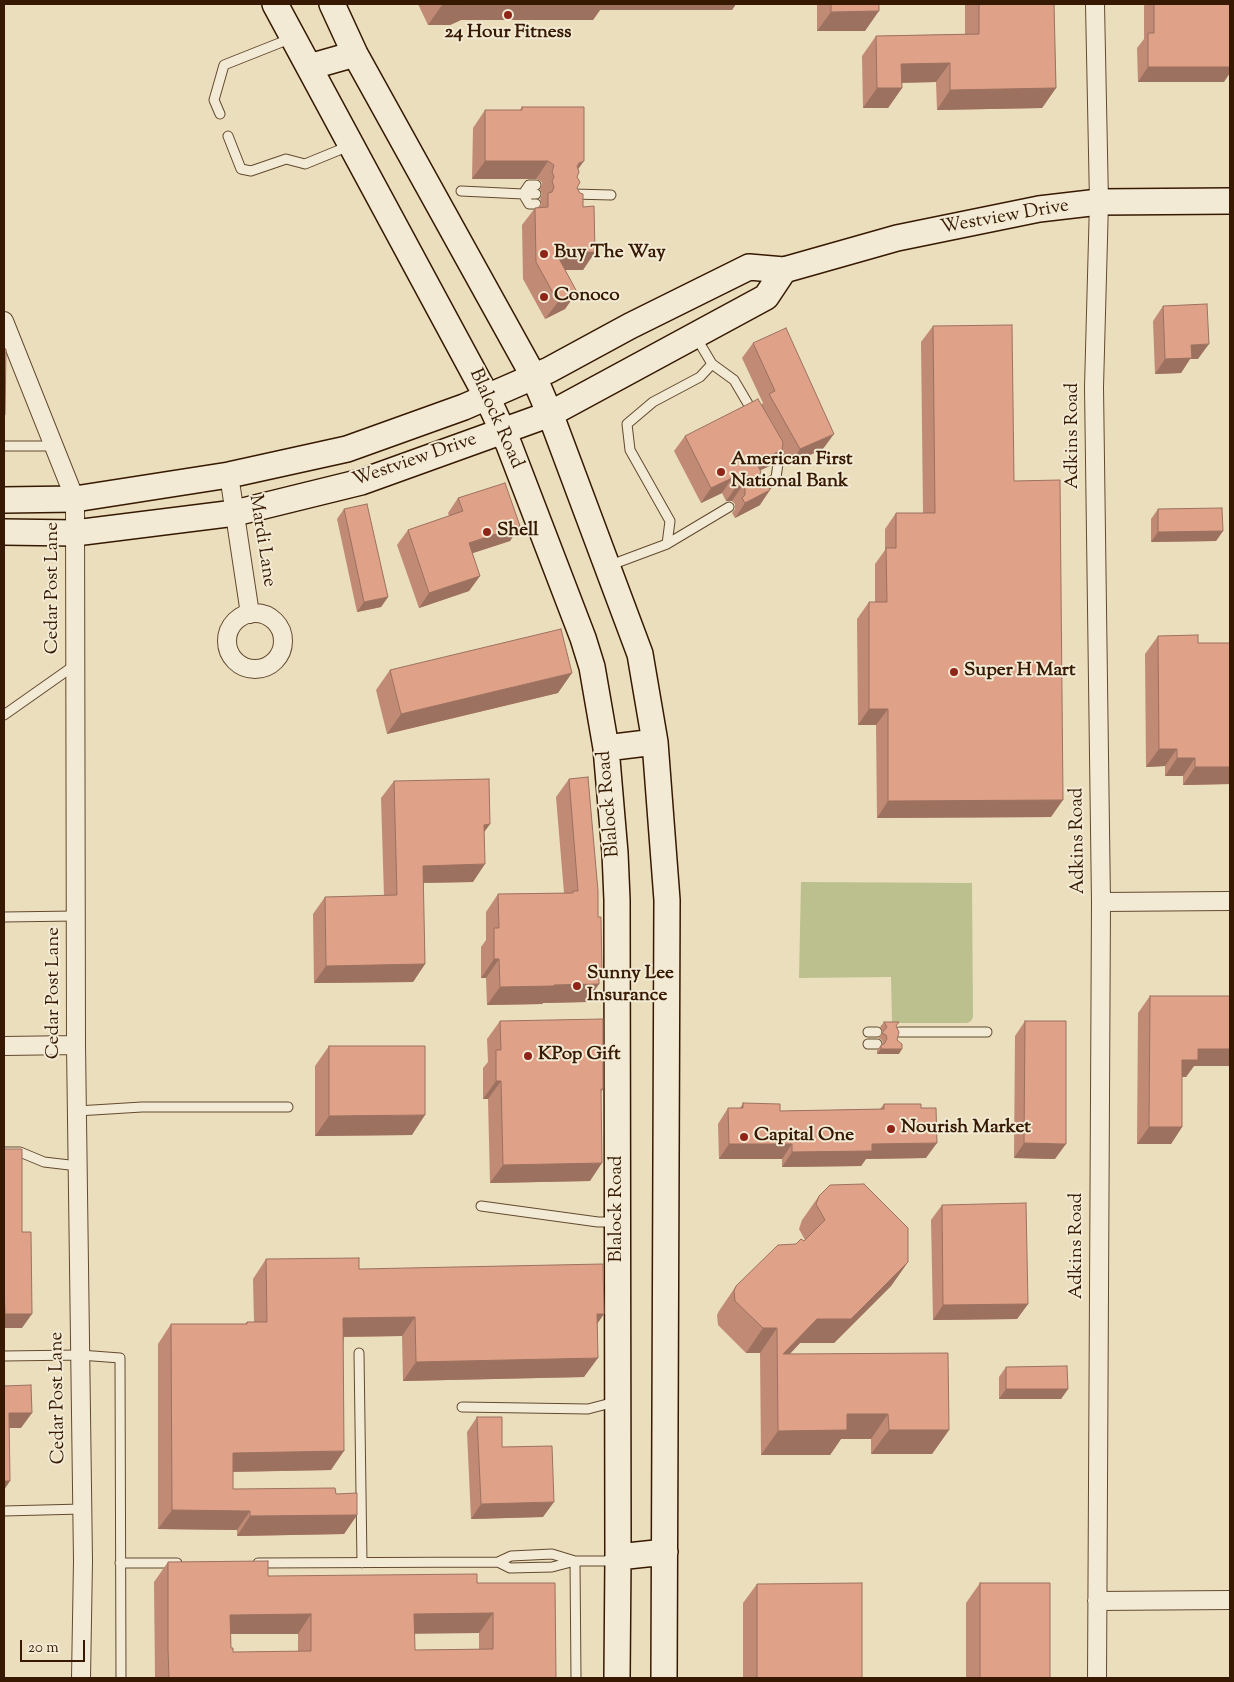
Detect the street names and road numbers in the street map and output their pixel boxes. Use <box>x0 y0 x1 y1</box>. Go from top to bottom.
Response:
street label: Westview Drive <box>939 195 1071 241</box>
street label: Blalock Road <box>463 365 527 473</box>
street label: Adkins Road <box>1063 383 1085 489</box>
street label: Westview Drive <box>350 429 480 493</box>
street label: Mardi Lane <box>242 493 280 589</box>
street label: Cedar Post Lane <box>43 522 65 654</box>
street label: Blalock Road <box>594 750 626 858</box>
street label: Adkins Road <box>1067 787 1091 895</box>
street label: Cedar Post Lane <box>44 927 66 1059</box>
street label: Blalock Road <box>607 1155 629 1263</box>
street label: Adkins Road <box>1067 1193 1089 1299</box>
street label: Cedar Post Lane <box>46 1332 72 1464</box>

